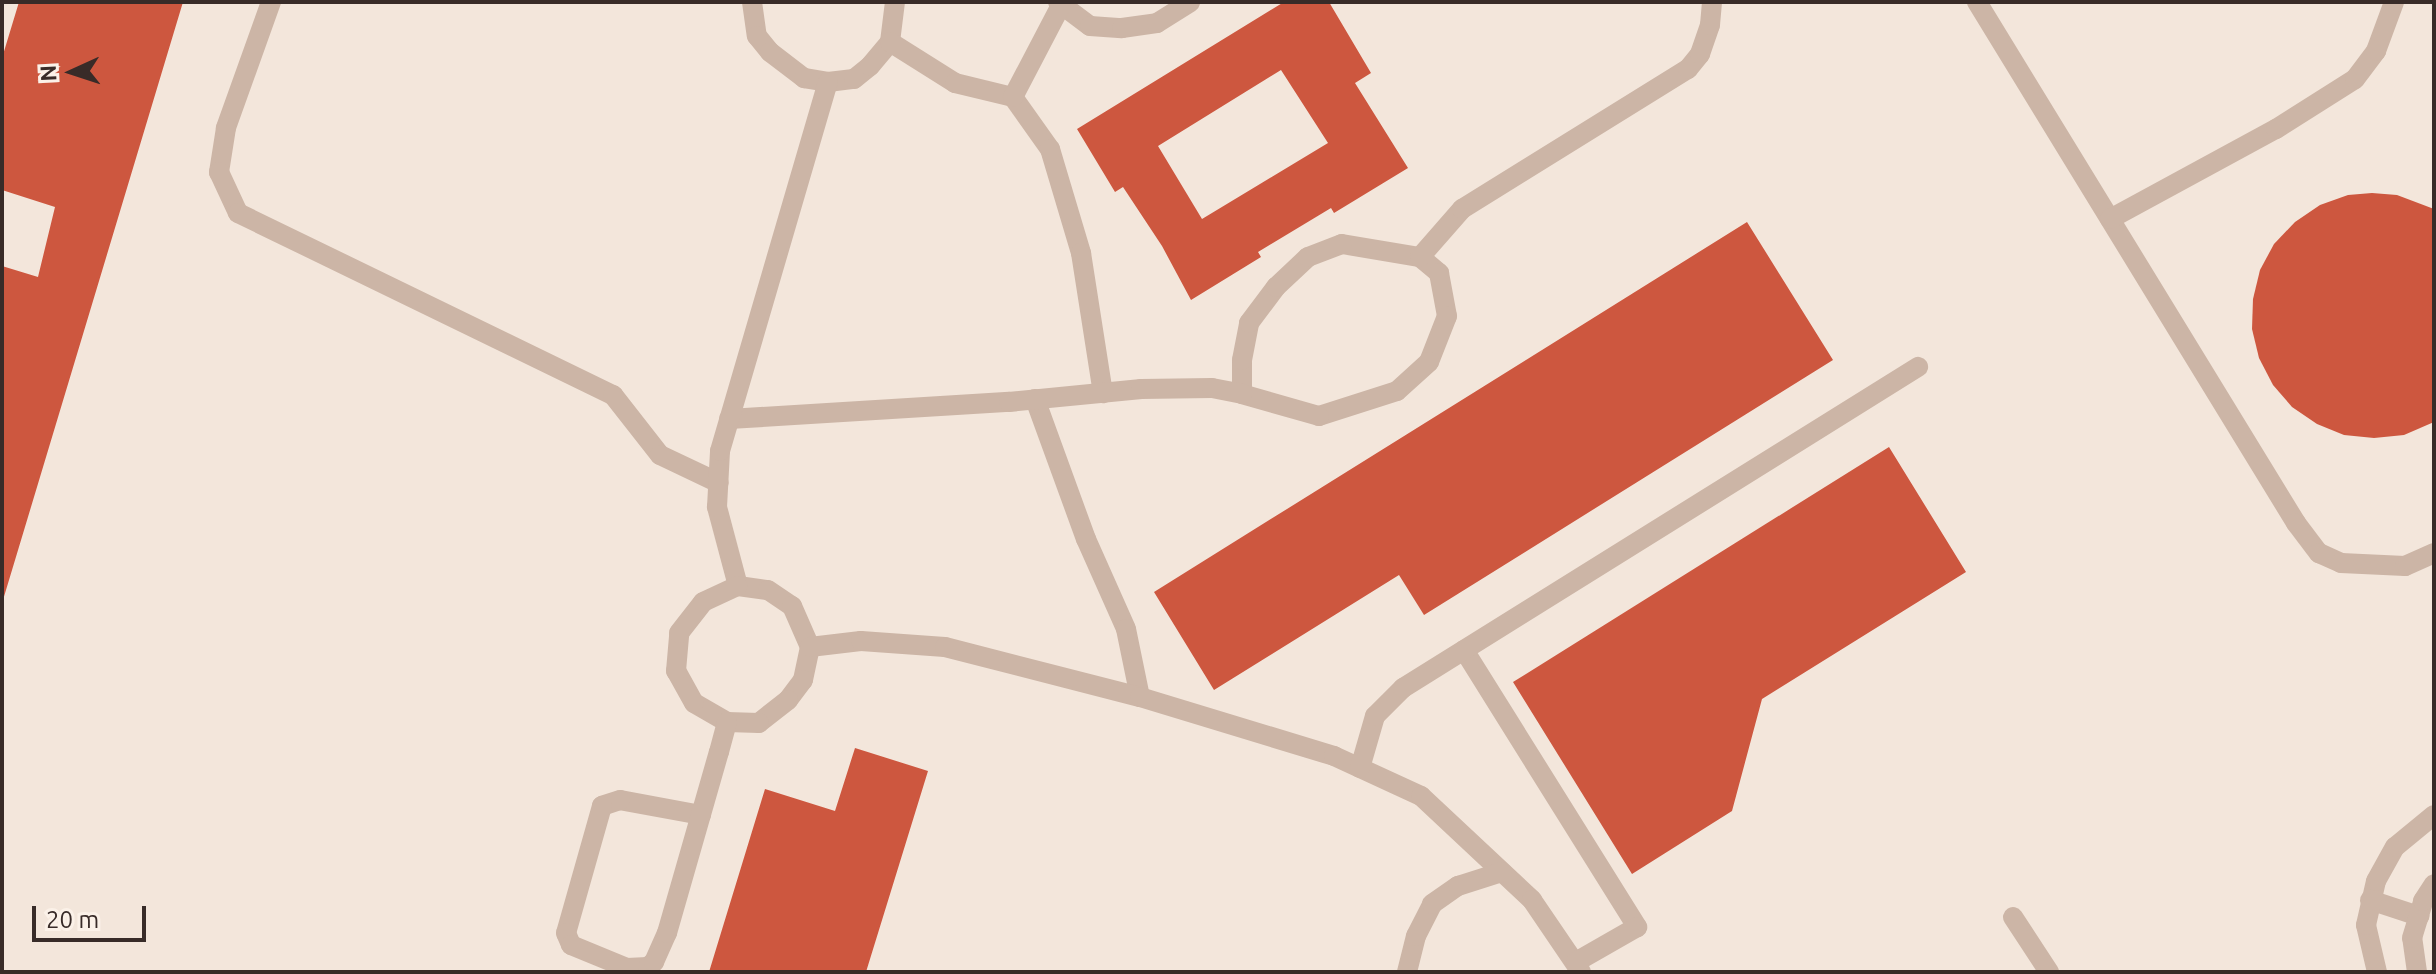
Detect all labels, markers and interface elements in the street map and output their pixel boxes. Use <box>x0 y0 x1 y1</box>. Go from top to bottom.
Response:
north arrow <box>32 32 112 112</box>
text: N <box>35 64 60 82</box>
scale bar <box>36 890 150 940</box>
text: 20 m <box>46 906 99 933</box>

